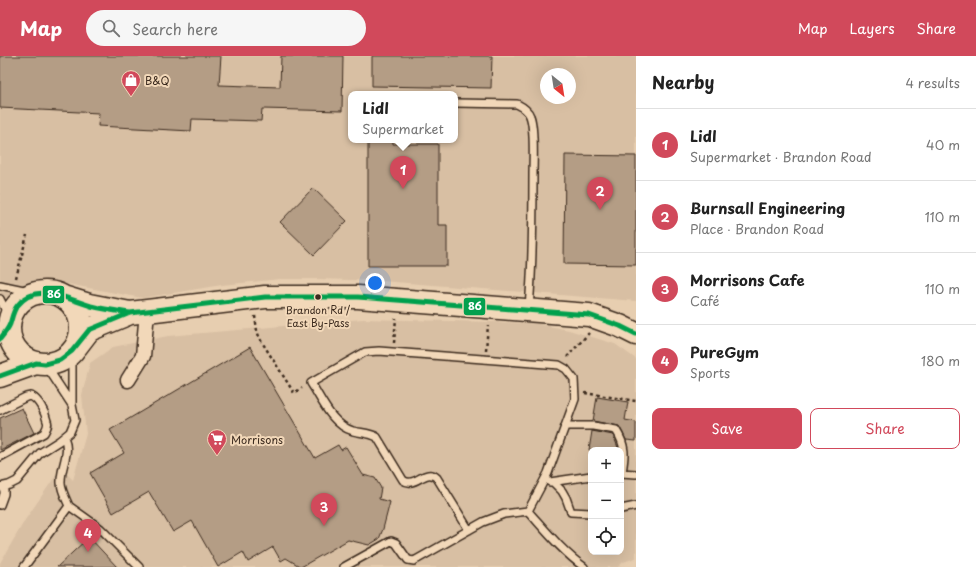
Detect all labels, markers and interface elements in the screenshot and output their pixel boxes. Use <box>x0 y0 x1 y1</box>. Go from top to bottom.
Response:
search box <box>86 10 366 46</box>
text: Map <box>20 14 62 42</box>
icon: search <box>100 17 122 39</box>
text: Search here <box>132 17 218 40</box>
text: Map <box>798 18 828 39</box>
text: Layers <box>850 18 895 39</box>
text: Share <box>917 18 956 39</box>
north arrow <box>540 68 576 104</box>
shop icon: B&Q <box>120 69 142 97</box>
text: Nearby <box>652 69 714 95</box>
place label: B&Q <box>145 72 170 89</box>
text: 4 results <box>906 73 960 92</box>
popup <box>348 91 458 143</box>
text: Lidl <box>362 96 389 119</box>
text: Supermarket <box>362 119 444 138</box>
text: Lidl <box>690 124 717 147</box>
text: 1 <box>662 135 668 154</box>
text: 40 m <box>926 135 960 154</box>
text: Supermarket · Brandon Road <box>690 147 872 166</box>
pin: 1 <box>390 156 416 189</box>
pin: 2 <box>587 177 613 210</box>
text: Burnsall Engineering <box>690 196 845 219</box>
text: 2 <box>660 207 670 226</box>
text: 110 m <box>925 207 960 226</box>
text: Place · Brandon Road <box>690 219 824 238</box>
text: Morrisons Cafe <box>690 268 805 291</box>
your location <box>365 273 385 293</box>
text: 3 <box>661 279 669 298</box>
text: 110 m <box>925 279 960 298</box>
line badge: 86 <box>42 285 65 304</box>
text: 86 <box>47 285 61 302</box>
text: Café <box>690 291 719 310</box>
marker: Brandon Rd / East By-Pass <box>313 292 323 302</box>
line badge: 86 <box>463 297 486 316</box>
text: 86 <box>468 297 482 314</box>
place label: Brandon Rd / East By-Pass <box>286 302 351 331</box>
text: PureGym <box>690 340 759 363</box>
text: 4 <box>661 351 669 370</box>
text: 180 m <box>921 351 960 370</box>
text: Sports <box>690 363 730 382</box>
button: Save <box>652 408 802 449</box>
button: Share <box>810 408 960 449</box>
supermarket icon: Morrisons <box>206 428 228 456</box>
place label: Morrisons <box>231 431 283 448</box>
map controls <box>588 447 624 555</box>
button: + <box>588 447 624 483</box>
button: − <box>588 483 624 519</box>
pin: 3 <box>311 493 337 526</box>
pin: 4 <box>75 519 101 552</box>
button: locate <box>588 519 624 555</box>

